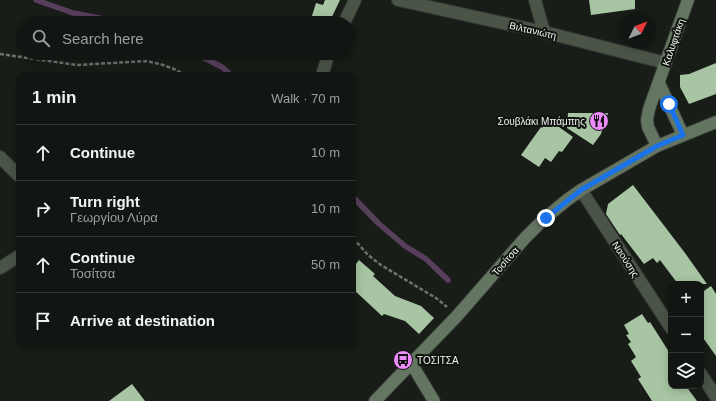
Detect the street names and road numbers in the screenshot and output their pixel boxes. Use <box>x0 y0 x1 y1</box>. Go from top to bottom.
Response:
street label: Καλυφτάκη <box>660 17 687 67</box>
street label: Βιλτανιώτη <box>508 20 557 41</box>
street label: Ναούσης <box>610 239 641 279</box>
street label: Τοσίτσα <box>490 244 521 278</box>

